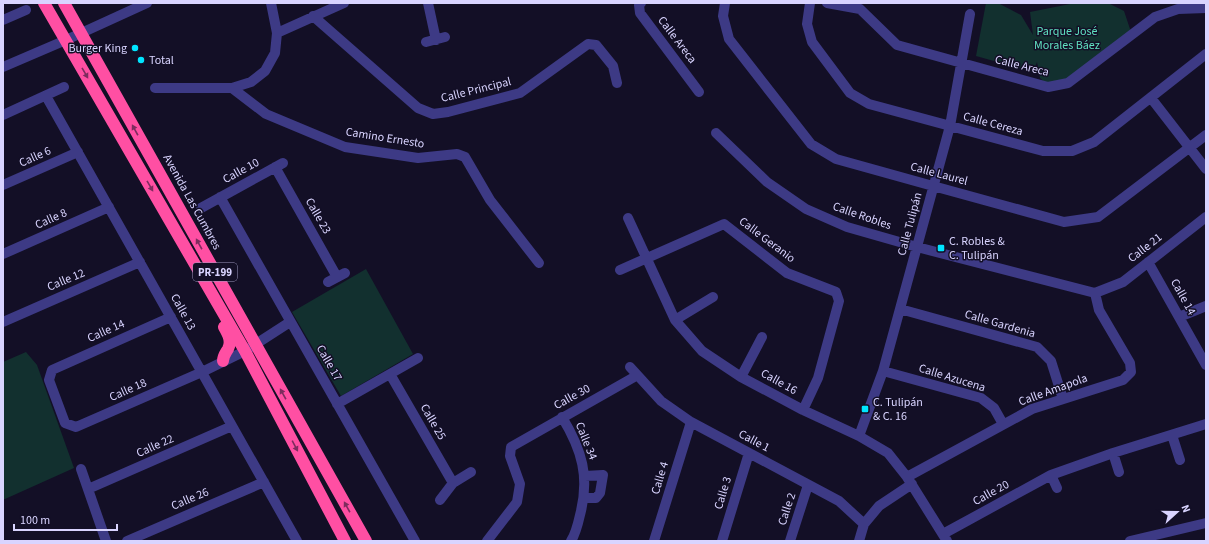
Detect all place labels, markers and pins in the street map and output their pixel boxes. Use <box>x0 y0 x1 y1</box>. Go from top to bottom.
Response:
place label: Burger King <box>68 40 127 57</box>
marker: Burger King <box>130 43 140 53</box>
place label: Total <box>149 52 174 69</box>
marker: Total <box>136 55 146 65</box>
place label: C. Robles & C. Tulipán <box>949 233 1006 264</box>
marker: C. Robles & C. Tulipán <box>936 243 946 253</box>
place label: C. Tulipán & C. 16 <box>873 394 923 425</box>
marker: C. Tulipán & C. 16 <box>860 404 870 414</box>

